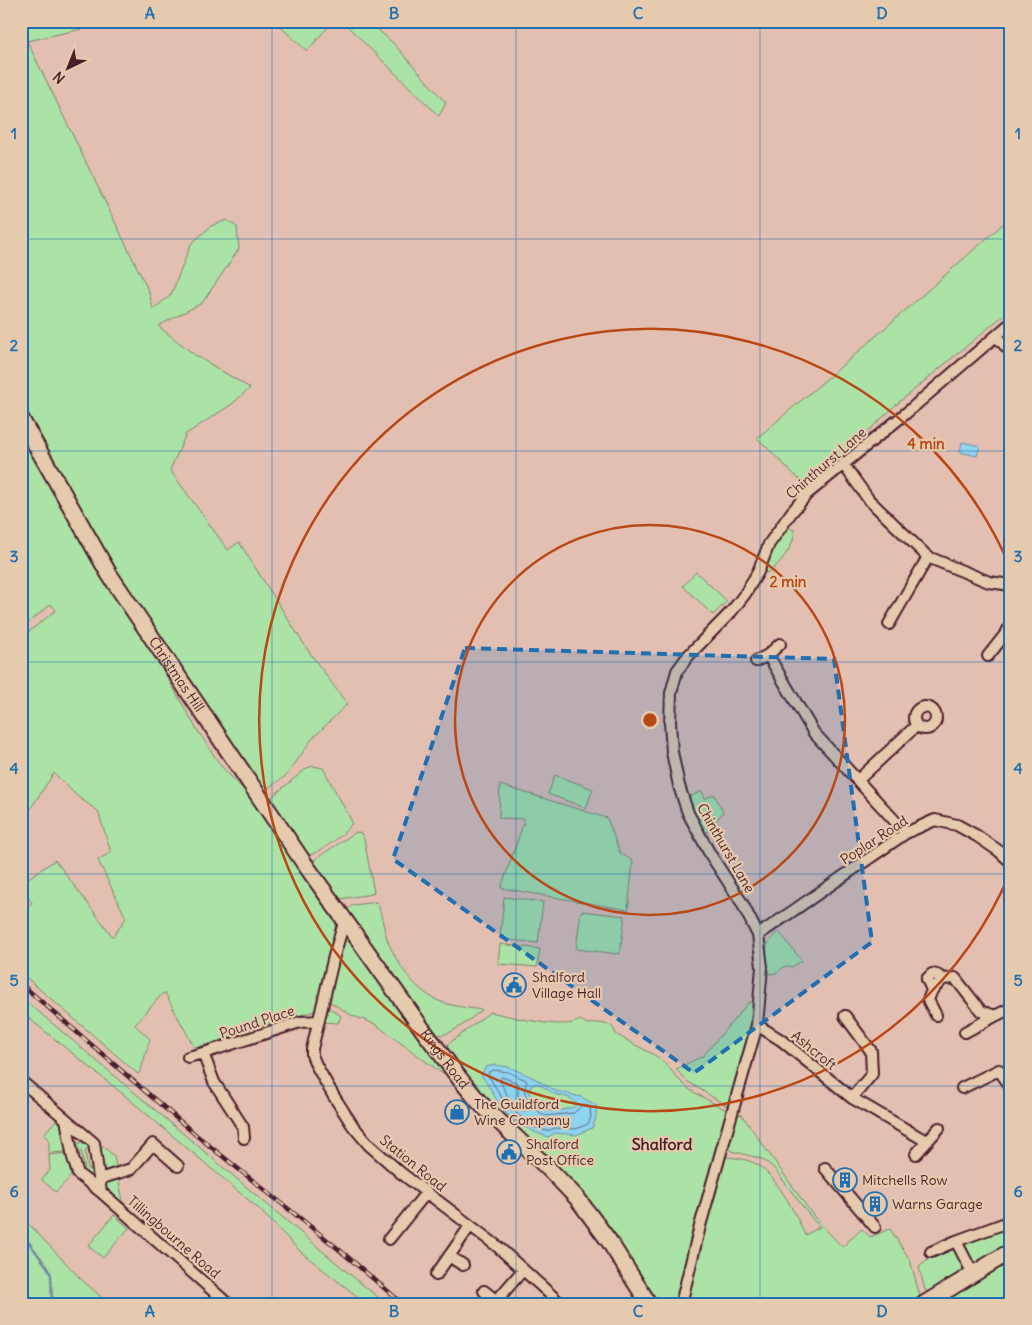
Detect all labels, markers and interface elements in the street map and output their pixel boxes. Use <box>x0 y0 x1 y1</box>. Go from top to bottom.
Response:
text: A <box>145 3 155 23</box>
text: B <box>389 3 400 23</box>
text: C <box>633 3 644 23</box>
text: D <box>876 3 888 23</box>
north arrow <box>42 42 92 92</box>
text: N <box>49 68 69 87</box>
text: 1 <box>11 123 17 143</box>
text: 1 <box>1015 123 1021 143</box>
text: 2 <box>10 335 19 355</box>
text: 2 <box>1014 335 1023 355</box>
street label: Chinthurst Lane <box>782 423 870 503</box>
text: 4 min <box>907 434 945 453</box>
text: 3 <box>9 546 19 566</box>
text: 3 <box>1013 546 1023 566</box>
text: 2 min <box>770 572 807 591</box>
street label: Christmas Hill <box>145 633 208 715</box>
centre of rings <box>641 711 659 729</box>
text: 4 <box>9 758 19 778</box>
text: 4 <box>1013 758 1023 778</box>
street label: Chinthurst Lane <box>693 800 759 896</box>
street label: Poplar Road <box>837 811 911 869</box>
place label: Shalford Village Hall <box>532 968 601 1002</box>
text: 5 <box>9 970 19 990</box>
text: 5 <box>1013 970 1023 990</box>
public building icon: Shalford Village Hall <box>501 972 527 998</box>
street label: Pound Place <box>217 1001 297 1043</box>
street label: Kings Road <box>416 1025 473 1092</box>
street label: Ashcroft <box>788 1026 841 1074</box>
place label: The Guildford Wine Company <box>474 1095 570 1129</box>
shop icon: The Guildford Wine Company <box>444 1099 470 1125</box>
street label: Station Road <box>376 1131 450 1195</box>
district label: Shalford <box>632 1134 693 1154</box>
place label: Shalford Post Office <box>526 1135 594 1169</box>
public building icon: Shalford Post Office <box>496 1139 522 1165</box>
building icon: Mitchells Row <box>832 1167 858 1193</box>
place label: Mitchells Row <box>862 1171 948 1189</box>
text: 6 <box>9 1181 19 1201</box>
text: 6 <box>1013 1181 1023 1201</box>
building icon: Warns Garage <box>862 1191 888 1217</box>
street label: Tillingbourne Road <box>124 1192 224 1282</box>
place label: Warns Garage <box>892 1195 983 1213</box>
text: A <box>145 1301 155 1321</box>
text: B <box>389 1301 400 1321</box>
text: C <box>633 1301 644 1321</box>
text: D <box>876 1301 888 1321</box>

